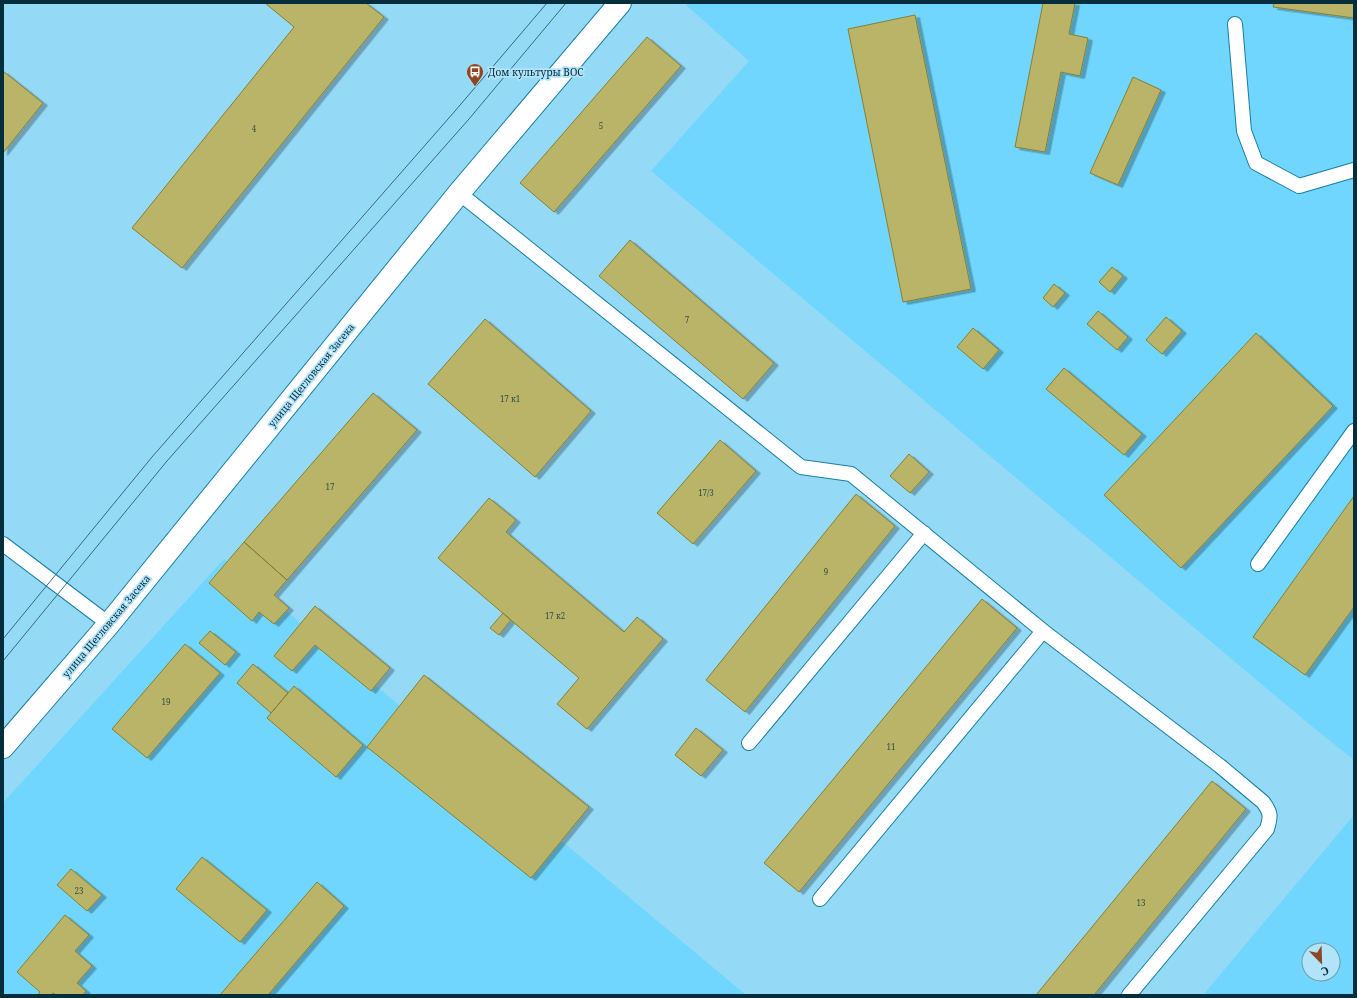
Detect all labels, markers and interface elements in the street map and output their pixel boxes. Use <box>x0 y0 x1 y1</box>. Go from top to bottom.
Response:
bus stop icon: Дом культуры ВОС <box>465 62 485 87</box>
place label: Дом культуры ВОС <box>488 65 583 79</box>
house number: 5 <box>599 120 603 131</box>
house number: 4 <box>252 123 257 134</box>
house number: 7 <box>685 314 690 325</box>
street label: улица Щегловская Засека <box>265 320 358 430</box>
house number: 17 к1 <box>500 393 520 404</box>
house number: 17 <box>326 481 335 492</box>
house number: 17/3 <box>698 487 714 498</box>
house number: 9 <box>824 566 828 577</box>
street label: улица Щегловская Засека <box>59 571 153 680</box>
house number: 17 к2 <box>545 610 565 621</box>
house number: 19 <box>162 696 170 707</box>
house number: 11 <box>887 741 895 752</box>
house number: 23 <box>75 885 84 896</box>
house number: 13 <box>1137 897 1146 908</box>
north arrow <box>1301 942 1341 982</box>
text: С <box>1319 963 1331 980</box>

